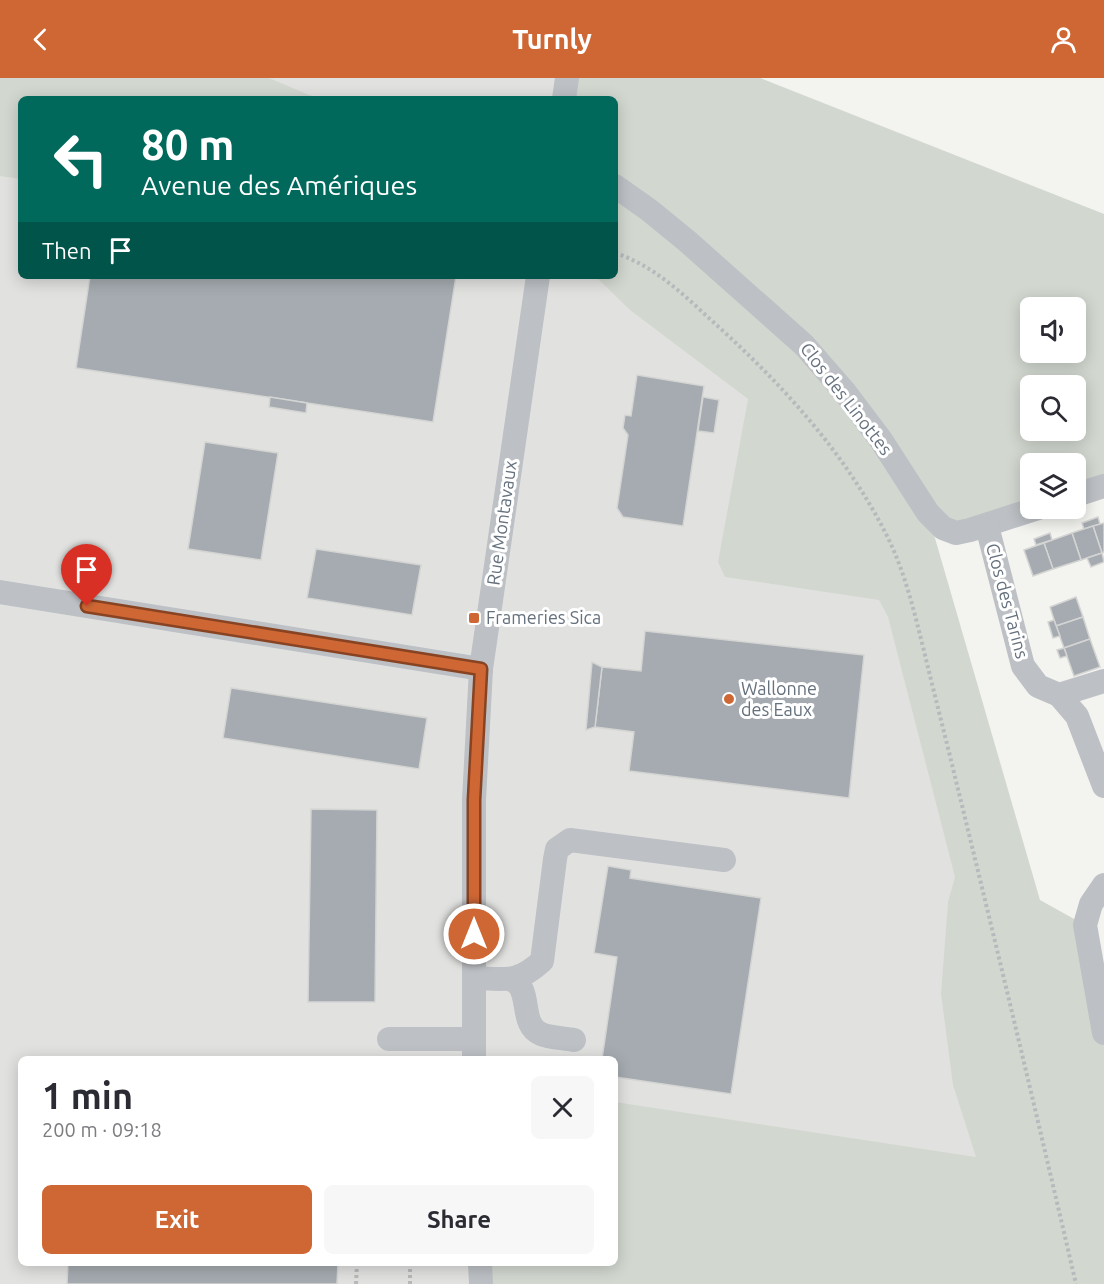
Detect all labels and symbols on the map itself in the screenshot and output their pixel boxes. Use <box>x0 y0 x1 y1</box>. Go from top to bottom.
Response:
street label: Clos des Linottes <box>797 338 897 459</box>
street label: Rue Montavaux <box>482 459 520 586</box>
street label: Clos des Tarins <box>983 541 1033 661</box>
pin <box>61 544 112 606</box>
place label: Frameries Sica <box>486 607 601 627</box>
marker: Frameries Sica <box>467 611 481 625</box>
place label: Wallonne des Eaux <box>741 678 817 719</box>
marker: Wallonne des Eaux <box>722 692 736 706</box>
position arrow <box>442 902 506 966</box>

